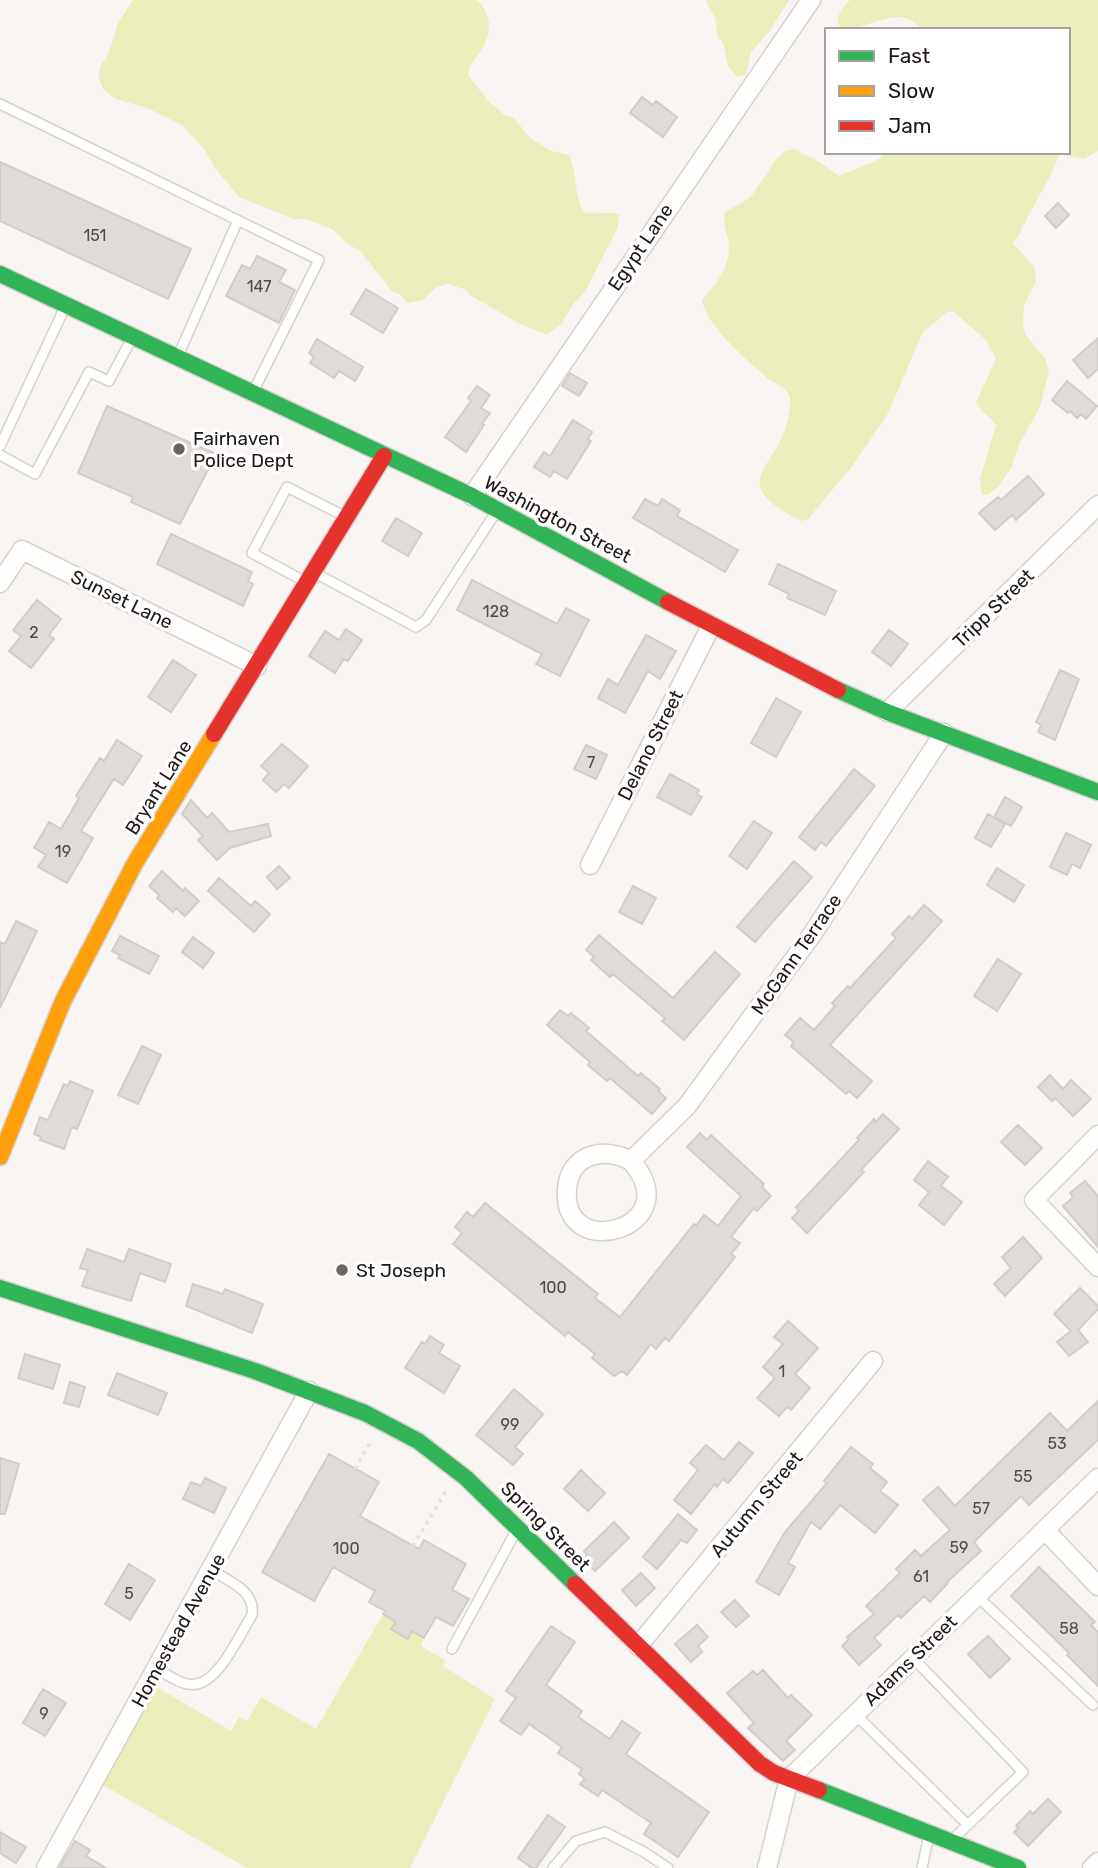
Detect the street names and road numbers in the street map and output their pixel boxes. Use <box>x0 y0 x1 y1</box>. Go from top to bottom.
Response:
street label: Egypt Lane <box>603 199 678 295</box>
street label: Washington Street <box>480 471 636 568</box>
street label: Tripp Street <box>948 564 1039 653</box>
street label: Sunset Lane <box>67 565 176 634</box>
street label: Delano Street <box>613 686 688 804</box>
street label: Bryant Lane <box>120 736 197 839</box>
street label: McGann Terrace <box>746 890 847 1019</box>
street label: Autumn Street <box>706 1446 808 1562</box>
street label: Spring Street <box>496 1477 596 1576</box>
street label: Homestead Avenue <box>127 1549 230 1711</box>
street label: Adams Street <box>859 1610 962 1711</box>

